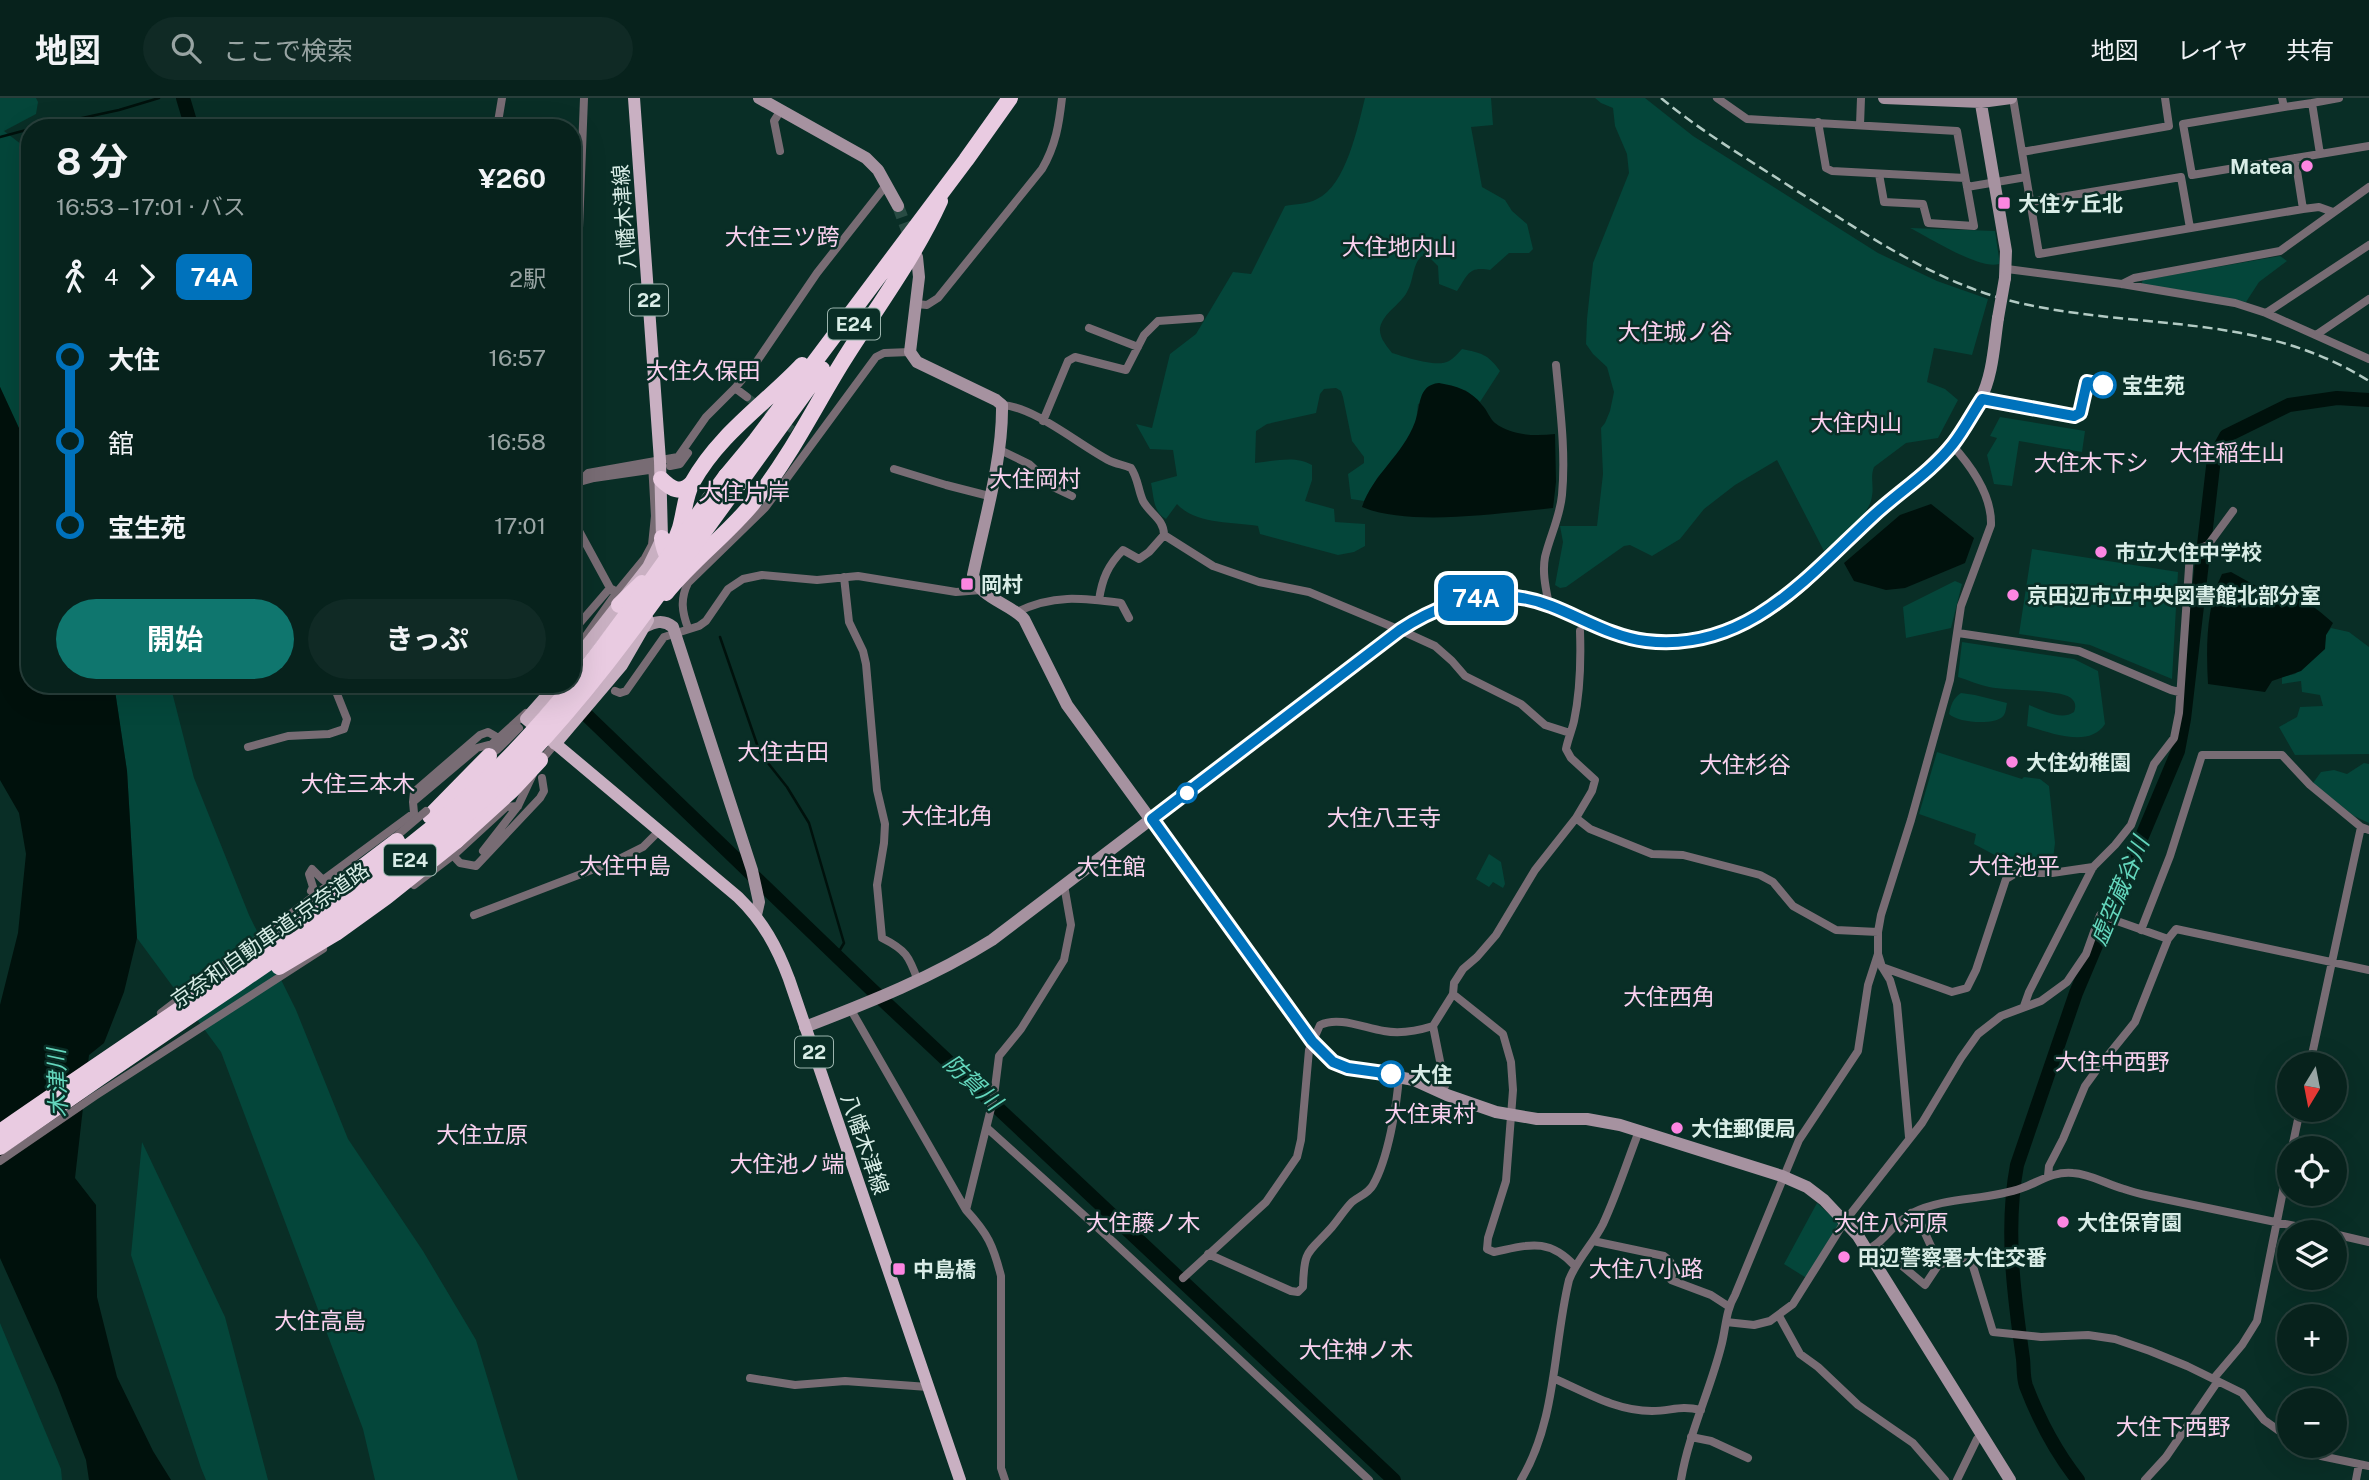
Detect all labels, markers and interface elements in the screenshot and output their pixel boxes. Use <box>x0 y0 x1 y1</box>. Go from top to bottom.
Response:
search box <box>143 17 633 80</box>
icon: search <box>167 29 205 67</box>
text: 地図 <box>35 31 101 69</box>
text: ここで検索 <box>223 35 353 66</box>
text: 地図 <box>2091 36 2139 64</box>
text: レイヤ <box>2177 36 2248 64</box>
text: 共有 <box>2286 36 2334 64</box>
text: 8 分 <box>56 139 128 184</box>
place label: Matea <box>2230 154 2293 179</box>
marker: Matea <box>2299 158 2315 174</box>
text: ¥260 <box>479 163 546 194</box>
street label: 八幡木津線 <box>608 164 640 270</box>
place label: 大住ヶ丘北 <box>2018 191 2123 216</box>
text: 16:53 – 17:01 · バス <box>56 193 246 220</box>
marker: 大住ヶ丘北 <box>1996 195 2012 211</box>
district label: 大住三ツ跨 <box>725 223 840 250</box>
district label: 大住地内山 <box>1342 233 1457 260</box>
icon: walk <box>56 258 94 296</box>
icon: forward <box>128 258 166 296</box>
text: 4 <box>104 263 118 290</box>
text: 74A <box>190 263 238 291</box>
text: 2駅 <box>509 265 546 292</box>
road number: 22 <box>630 284 668 316</box>
road number: E24 <box>828 308 880 340</box>
district label: 大住城ノ谷 <box>1618 318 1733 345</box>
text: 大住 <box>108 344 160 375</box>
text: 16:57 <box>489 344 546 371</box>
district label: 大住久保田 <box>646 357 761 384</box>
marker: 宝生苑 <box>2090 372 2116 398</box>
place label: 宝生苑 <box>2122 373 2185 398</box>
district label: 大住内山 <box>1810 409 1902 436</box>
text: 舘 <box>108 428 134 459</box>
text: 16:58 <box>488 428 546 455</box>
district label: 大住稲生山 <box>2170 439 2285 466</box>
district label: 大住木下シ <box>2034 449 2149 476</box>
district label: 大住岡村 <box>989 465 1081 492</box>
district label: 大住片岸 <box>698 478 790 505</box>
text: 宝生苑 <box>108 512 186 543</box>
text: 17:01 <box>494 512 546 539</box>
place label: 市立大住中学校 <box>2115 540 2262 565</box>
marker: 市立大住中学校 <box>2093 544 2109 560</box>
place label: 岡村 <box>981 572 1023 597</box>
line badge: 74A <box>1436 575 1516 621</box>
marker: 岡村 <box>959 576 975 592</box>
place label: 京田辺市立中央図書館北部分室 <box>2027 583 2321 608</box>
text: 74A <box>1452 584 1500 612</box>
marker: 京田辺市立中央図書館北部分室 <box>2005 587 2021 603</box>
button: 開始 <box>56 599 294 679</box>
button: きっぷ <box>308 599 546 679</box>
district label: 大住古田 <box>737 738 829 765</box>
place label: 大住幼稚園 <box>2026 750 2131 775</box>
district label: 大住杉谷 <box>1699 751 1791 778</box>
marker: 大住幼稚園 <box>2004 754 2020 770</box>
district label: 大住三本木 <box>301 770 416 797</box>
unlabelled marker <box>1177 783 1197 803</box>
district label: 大住北角 <box>901 802 993 829</box>
district label: 大住八王寺 <box>1327 804 1442 831</box>
water label: 虚空蔵谷川 <box>2084 830 2155 949</box>
road number: E24 <box>384 845 436 876</box>
district label: 大住中島 <box>579 852 671 879</box>
district label: 大住池平 <box>1968 852 2060 879</box>
district label: 大住館 <box>1077 853 1146 880</box>
street label: 京奈和自動車道;京奈道路 <box>166 857 374 1013</box>
district label: 大住西角 <box>1623 983 1715 1010</box>
road number: 22 <box>795 1036 833 1068</box>
water label: 木津川 <box>42 1045 72 1118</box>
district label: 大住中西野 <box>2055 1048 2170 1075</box>
water label: 防賀川 <box>939 1049 1010 1117</box>
north arrow <box>2277 1052 2347 1122</box>
map controls <box>2277 1052 2347 1458</box>
marker: 大住 <box>1378 1061 1404 1087</box>
place label: 大住 <box>1410 1062 1452 1087</box>
street label: 八幡木津線 <box>836 1090 894 1198</box>
district label: 大住東村 <box>1384 1100 1476 1127</box>
place label: 大住郵便局 <box>1691 1116 1796 1141</box>
marker: 大住郵便局 <box>1669 1120 1685 1136</box>
district label: 大住立原 <box>436 1121 528 1148</box>
button: locate <box>2277 1136 2347 1206</box>
district label: 大住池ノ端 <box>730 1150 845 1177</box>
district label: 大住藤ノ木 <box>1086 1209 1201 1236</box>
district label: 大住八河原 <box>1834 1209 1949 1236</box>
place label: 大住保育園 <box>2077 1210 2182 1235</box>
marker: 大住保育園 <box>2055 1214 2071 1230</box>
button: layers <box>2277 1220 2347 1290</box>
place label: 田辺警察署大住交番 <box>1858 1245 2047 1270</box>
marker: 田辺警察署大住交番 <box>1836 1249 1852 1265</box>
district label: 大住八小路 <box>1589 1255 1704 1282</box>
place label: 中島橋 <box>913 1257 976 1282</box>
marker: 中島橋 <box>891 1261 907 1277</box>
button: + <box>2277 1304 2347 1374</box>
district label: 大住高島 <box>274 1307 366 1334</box>
district label: 大住神ノ木 <box>1299 1336 1414 1363</box>
button: − <box>2277 1388 2347 1458</box>
district label: 大住下西野 <box>2116 1413 2231 1440</box>

